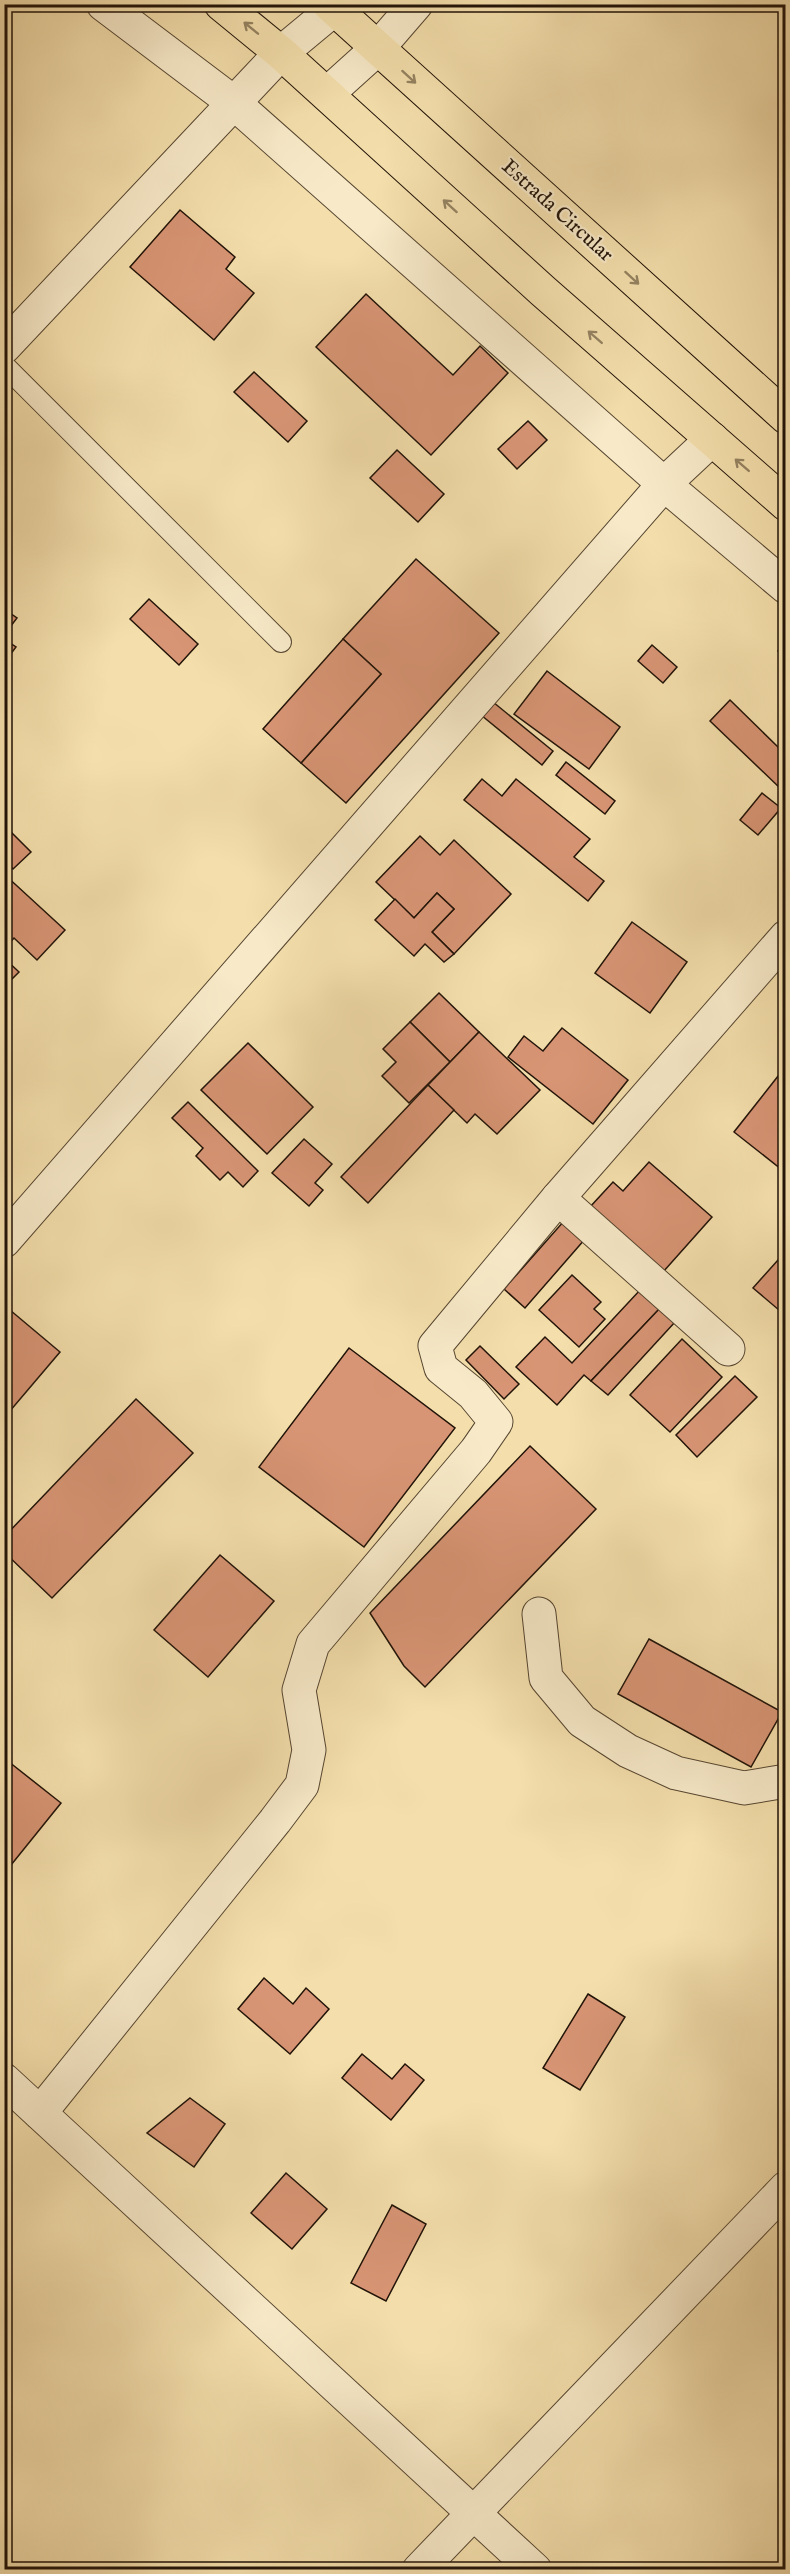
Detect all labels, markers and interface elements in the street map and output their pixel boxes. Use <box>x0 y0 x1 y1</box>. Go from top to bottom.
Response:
one-way arrow <box>243 22 259 35</box>
one-way arrow <box>402 70 417 84</box>
street label: Estrada Circular <box>495 154 619 269</box>
one-way arrow <box>443 199 458 213</box>
one-way arrow <box>624 271 639 285</box>
one-way arrow <box>587 330 603 343</box>
one-way arrow <box>735 458 750 472</box>

